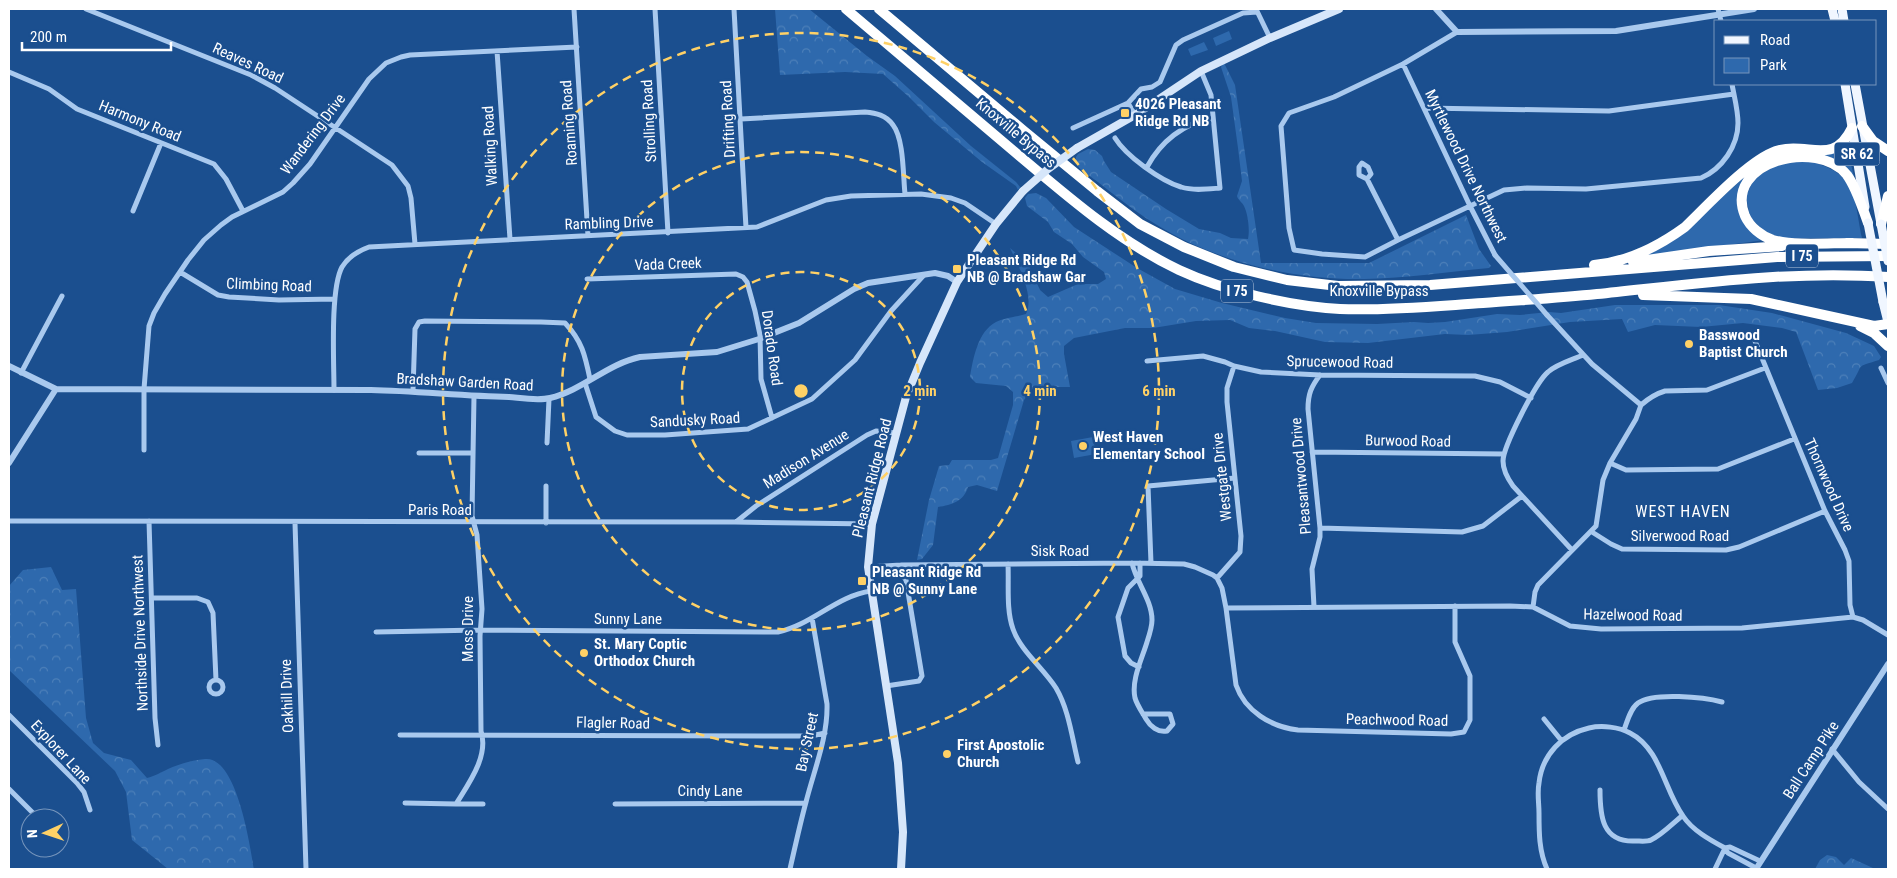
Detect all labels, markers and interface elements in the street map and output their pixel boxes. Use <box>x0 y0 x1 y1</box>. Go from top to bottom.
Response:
scale bar <box>22 20 171 52</box>
legend <box>1714 20 1877 85</box>
text: 200 m <box>30 28 67 46</box>
text: Road <box>1760 31 1790 49</box>
street label: Reaves Road <box>210 39 286 87</box>
text: Park <box>1760 56 1787 74</box>
street label: Strolling Road <box>638 79 660 163</box>
street label: Roaming Road <box>557 80 581 166</box>
street label: Drifting Road <box>717 80 739 158</box>
street label: Myrtlewood Drive Northwest <box>1421 87 1511 245</box>
street label: Wandering Drive <box>277 90 349 178</box>
street label: Knoxville Bypass <box>972 94 1060 172</box>
place label: 4026 Pleasant Ridge Rd NB <box>1135 95 1222 130</box>
street label: Harmony Road <box>96 96 184 146</box>
street label: Walking Road <box>479 105 501 187</box>
marker: 4026 Pleasant Ridge Rd NB <box>1119 107 1131 119</box>
road number: SR 62 <box>1834 142 1880 166</box>
street label: Rambling Drive <box>564 212 654 234</box>
road number: I 75 <box>1786 245 1818 268</box>
place label: Pleasant Ridge Rd NB @ Bradshaw Gar <box>967 251 1086 286</box>
street label: Vada Creek <box>634 254 702 274</box>
marker: Pleasant Ridge Rd NB @ Bradshaw Gar <box>951 263 963 275</box>
street label: Climbing Road <box>226 275 312 295</box>
road number: I 75 <box>1221 280 1253 302</box>
street label: Knoxville Bypass <box>1329 282 1429 300</box>
street label: Dorado Road <box>758 309 786 387</box>
place label: Basswood Baptist Church <box>1699 326 1788 361</box>
marker: Basswood Baptist Church <box>1683 338 1695 350</box>
street label: Sprucewood Road <box>1286 352 1394 372</box>
street label: Bradshaw Garden Road <box>396 369 534 395</box>
centre of rings <box>792 382 810 400</box>
text: 2 min <box>903 382 937 400</box>
text: 4 min <box>1023 382 1057 400</box>
text: 6 min <box>1142 382 1176 400</box>
street label: Sandusky Road <box>649 409 741 431</box>
street label: Pleasant Ridge Road <box>849 417 895 539</box>
street label: Pleasantwood Drive <box>1287 417 1315 535</box>
street label: Madison Avenue <box>760 425 852 493</box>
place label: West Haven Elementary School <box>1093 428 1205 463</box>
street label: Burwood Road <box>1365 431 1451 451</box>
street label: Westgate Drive <box>1208 432 1236 522</box>
street label: Thornwood Drive <box>1800 436 1858 534</box>
marker: West Haven Elementary School <box>1077 440 1089 452</box>
street label: Paris Road <box>408 501 472 519</box>
district label: WEST HAVEN <box>1635 502 1731 521</box>
street label: Silverwood Road <box>1631 527 1729 545</box>
street label: Sisk Road <box>1031 542 1089 560</box>
street label: Northside Drive Northwest <box>128 554 152 712</box>
place label: Pleasant Ridge Rd NB @ Sunny Lane <box>872 563 981 598</box>
marker: Pleasant Ridge Rd NB @ Sunny Lane <box>856 575 868 587</box>
street label: Moss Drive <box>459 596 477 662</box>
street label: Hazelwood Road <box>1583 605 1683 625</box>
street label: Sunny Lane <box>594 610 662 628</box>
place label: St. Mary Coptic Orthodox Church <box>594 635 695 670</box>
marker: St. Mary Coptic Orthodox Church <box>578 647 590 659</box>
street label: Oakhill Drive <box>277 659 297 733</box>
street label: Peachwood Road <box>1346 710 1448 730</box>
street label: Bay Street <box>792 711 822 773</box>
street label: Flagler Road <box>576 713 650 733</box>
street label: Explorer Lane <box>27 716 95 788</box>
street label: Ball Camp Pike <box>1779 718 1843 802</box>
place label: First Apostolic Church <box>957 736 1044 771</box>
marker: First Apostolic Church <box>941 748 953 760</box>
street label: Cindy Lane <box>678 782 742 800</box>
north arrow <box>20 808 70 858</box>
text: N <box>24 829 40 838</box>

